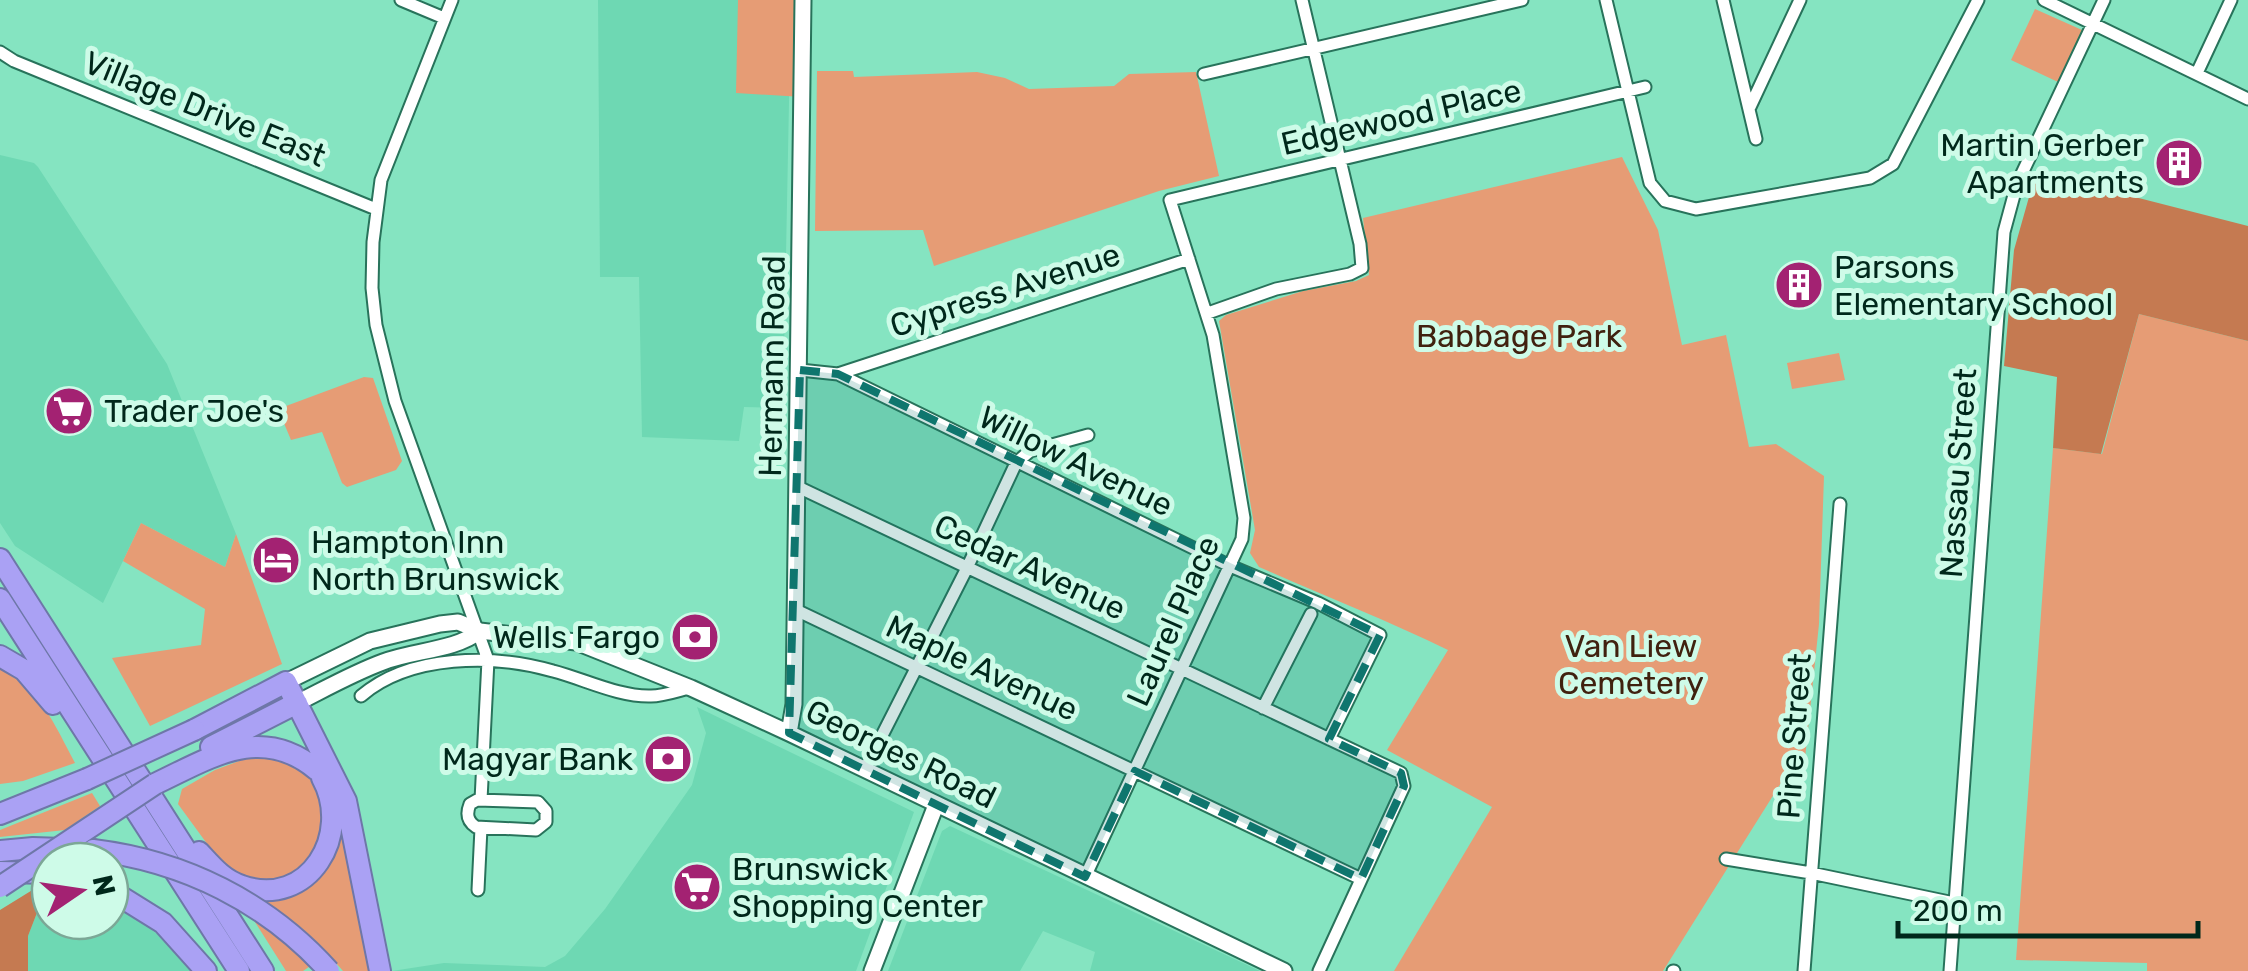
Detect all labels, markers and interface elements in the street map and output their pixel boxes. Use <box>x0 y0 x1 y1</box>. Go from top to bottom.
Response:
street label: Village Drive East <box>79 43 331 175</box>
street label: Edgewood Place <box>1277 71 1525 163</box>
place label: Martin Gerber Apartments <box>1940 126 2144 201</box>
building icon: Martin Gerber Apartments <box>2153 137 2205 189</box>
street label: Cypress Avenue <box>885 235 1125 345</box>
place label: Parsons Elementary School <box>1834 248 2113 323</box>
street label: Hermann Road <box>751 255 793 477</box>
building icon: Parsons Elementary School <box>1773 259 1825 311</box>
park label: Babbage Park <box>1416 317 1623 355</box>
street label: Nassau Street <box>1932 367 1984 579</box>
supermarket icon: Trader Joe's <box>43 385 95 437</box>
place label: Trader Joe's <box>104 392 284 430</box>
street label: Willow Avenue <box>973 398 1179 524</box>
street label: Cedar Avenue <box>928 506 1132 628</box>
place label: Hampton Inn North Brunswick <box>311 523 560 598</box>
street label: Laurel Place <box>1119 530 1227 712</box>
hotel icon: Hampton Inn North Brunswick <box>250 534 302 586</box>
street label: Maple Avenue <box>880 607 1084 729</box>
bank icon: Wells Fargo <box>669 611 721 663</box>
place label: Wells Fargo <box>493 618 660 656</box>
park label: Van Liew Cemetery <box>1558 627 1704 702</box>
street label: Pine Street <box>1769 652 1819 820</box>
street label: Georges Road <box>800 692 1002 816</box>
bank icon: Magyar Bank <box>642 733 694 785</box>
place label: Magyar Bank <box>442 740 633 778</box>
north arrow <box>30 841 130 941</box>
place label: Brunswick Shopping Center <box>732 850 983 925</box>
supermarket icon: Brunswick Shopping Center <box>671 861 723 913</box>
text: N <box>86 872 122 899</box>
scale bar <box>1898 876 2198 938</box>
text: 200 m <box>1913 893 2003 929</box>

